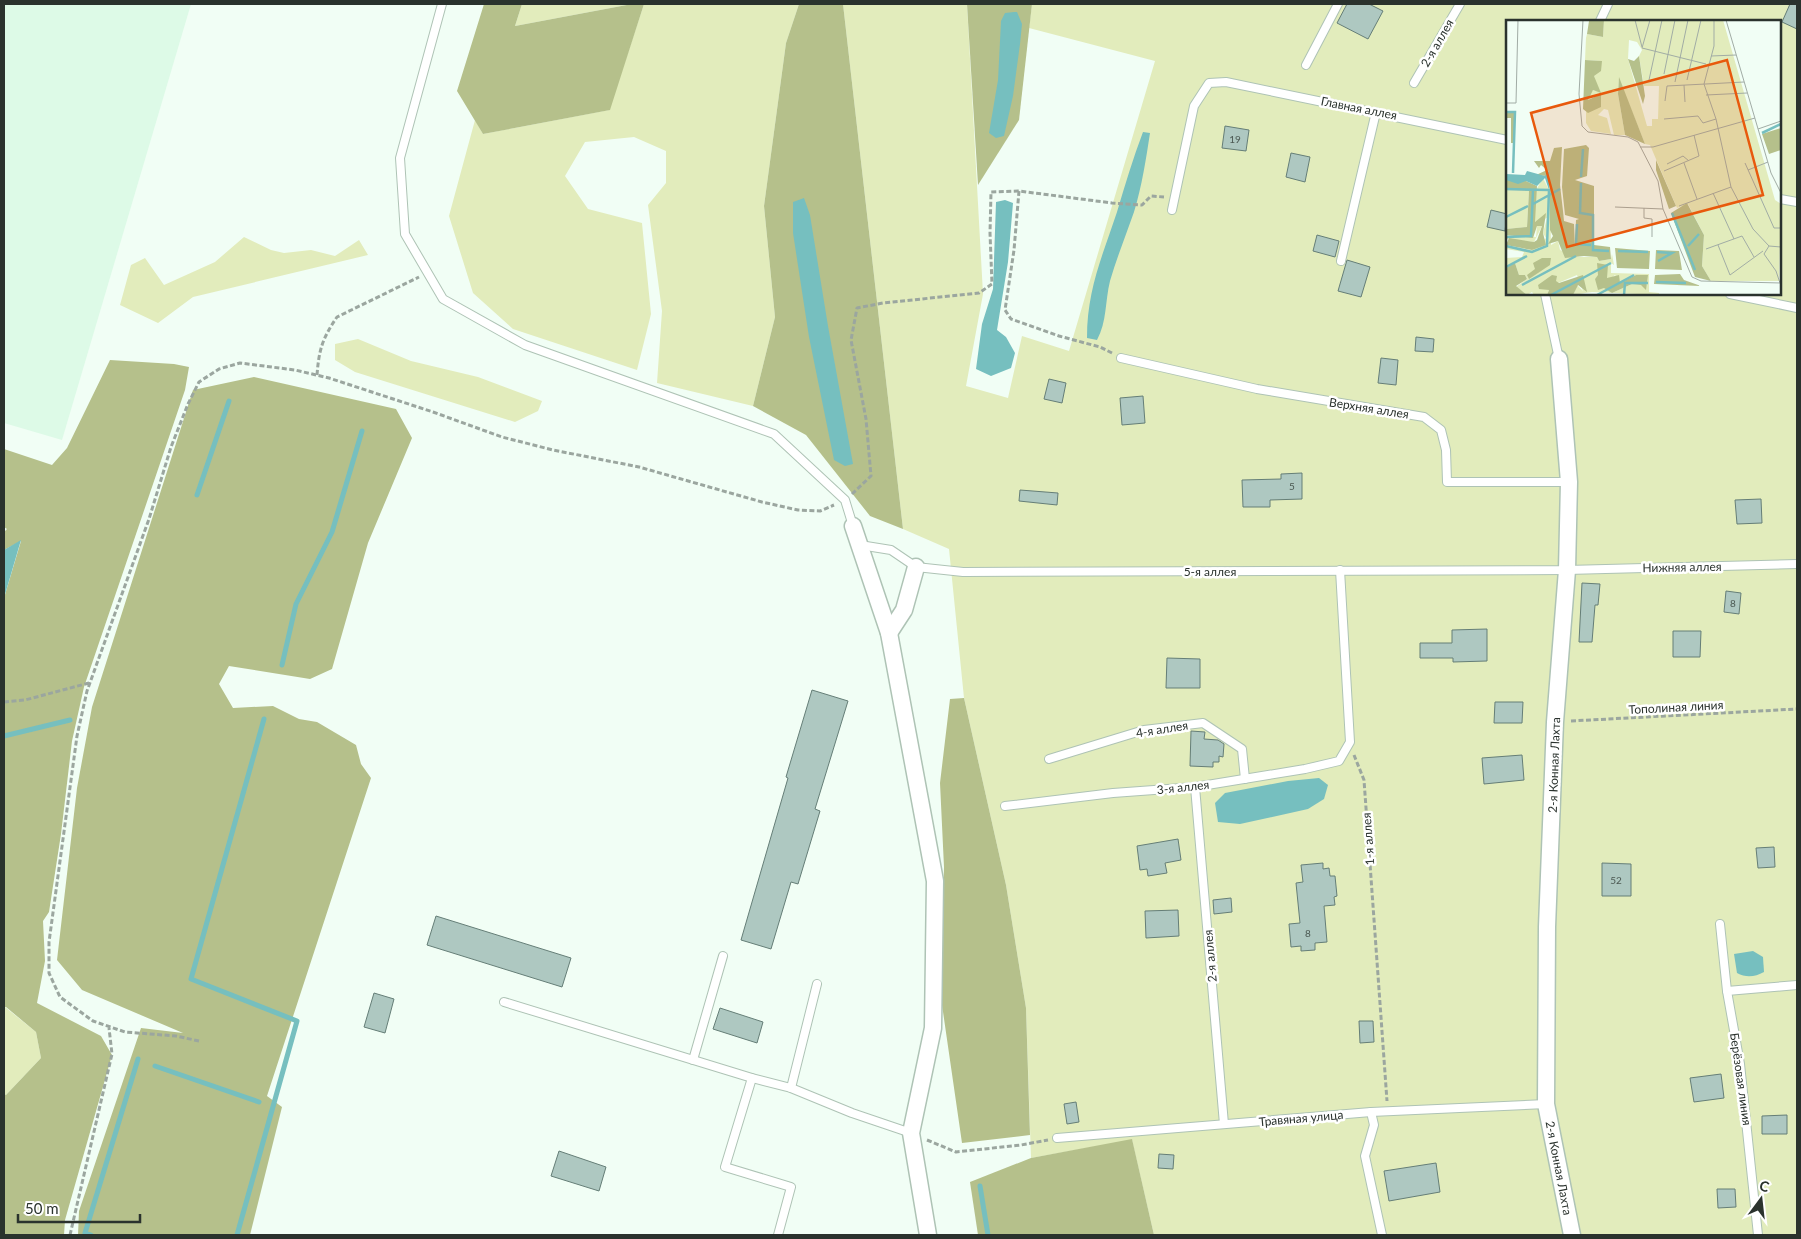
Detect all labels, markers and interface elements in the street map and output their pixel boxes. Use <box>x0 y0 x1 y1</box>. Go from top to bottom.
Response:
street label: 2-я аллея <box>1417 16 1457 70</box>
inset map <box>1506 20 1781 295</box>
street label: Главная аллея <box>1320 93 1398 123</box>
house number: 19 <box>1229 133 1241 145</box>
street label: Верхняя аллея <box>1328 394 1410 422</box>
house number: 5 <box>1289 480 1295 492</box>
street label: Нижняя аллея <box>1642 559 1722 575</box>
street label: 5-я аллея <box>1184 564 1236 579</box>
house number: 8 <box>1730 597 1736 609</box>
street label: Тополиная линия <box>1628 697 1724 717</box>
street label: 4-я аллея <box>1135 717 1189 741</box>
street label: 2-я Конная Лахта <box>1545 717 1563 813</box>
street label: 3-я аллея <box>1156 777 1210 797</box>
street label: 1-я аллея <box>1359 812 1377 866</box>
house number: 52 <box>1610 874 1622 886</box>
house number: 8 <box>1305 927 1311 939</box>
street label: 2-я аллея <box>1200 929 1220 983</box>
street label: Берёзовая линия <box>1727 1032 1755 1126</box>
street label: Травяная улица <box>1258 1107 1344 1129</box>
street label: 2-я Конная Лахта <box>1543 1120 1575 1216</box>
north arrow <box>1736 1174 1786 1224</box>
text: С <box>1758 1177 1772 1196</box>
scale bar <box>18 1192 140 1224</box>
text: 50 m <box>25 1199 59 1217</box>

